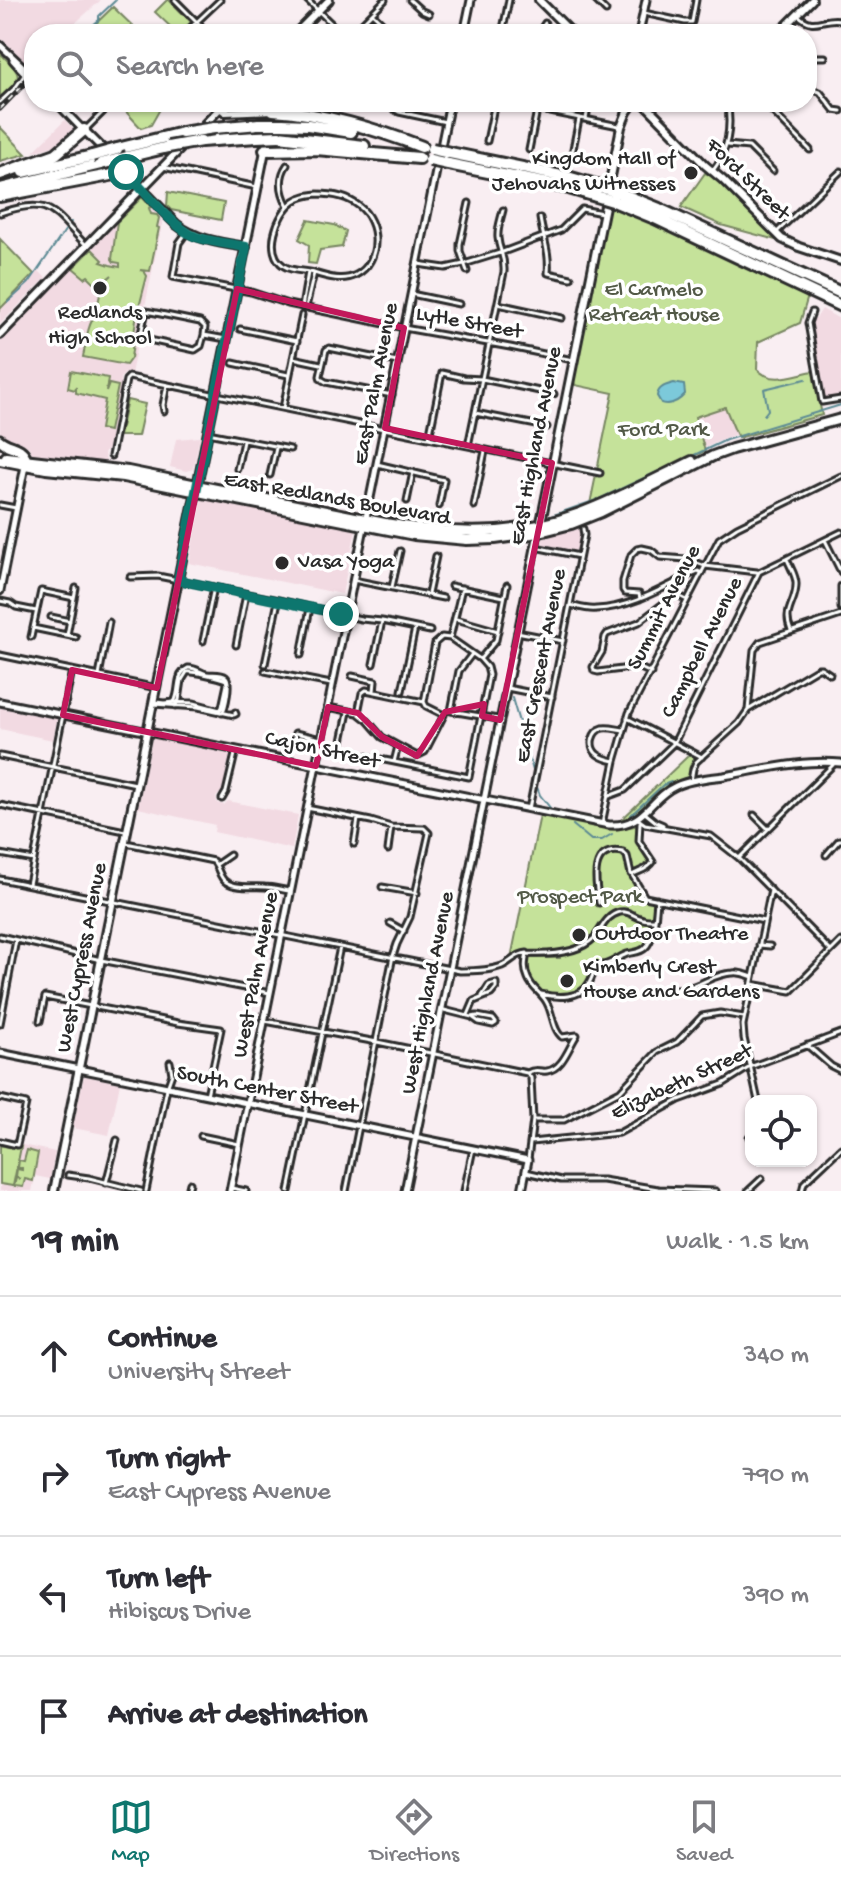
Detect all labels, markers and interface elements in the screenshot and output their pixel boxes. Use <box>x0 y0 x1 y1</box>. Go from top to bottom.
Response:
search box <box>24 24 817 112</box>
icon: search <box>52 46 96 90</box>
text: Search here <box>116 51 264 86</box>
street label: Ford Street <box>699 133 796 228</box>
place label: Kingdom Hall of Jehovahs Witnesses <box>492 147 677 198</box>
route start <box>108 154 144 190</box>
marker: Kingdom Hall of Jehovahs Witnesses <box>682 164 700 182</box>
park label: El Carmelo Retreat House <box>588 278 720 329</box>
marker: Redlands High School <box>91 279 109 297</box>
street label: East Palm Avenue <box>349 300 406 467</box>
place label: Redlands High School <box>48 301 152 352</box>
street label: Lytle Street <box>414 302 526 347</box>
street label: East Highland Avenue <box>505 344 569 547</box>
park label: Ford Park <box>617 418 710 444</box>
street label: East Redlands Boulevard <box>222 467 454 533</box>
street label: Summit Avenue <box>622 541 708 675</box>
place label: Vasa Yoga <box>297 550 395 576</box>
marker: Vasa Yoga <box>273 554 291 572</box>
street label: East Crescent Avenue <box>510 566 574 765</box>
street label: Campbell Avenue <box>656 573 750 723</box>
route end <box>323 596 359 632</box>
street label: Cajon Street <box>262 726 384 776</box>
street label: West Cypress Avenue <box>52 860 114 1055</box>
park label: Prospect Park <box>516 885 645 911</box>
street label: West Palm Avenue <box>228 889 286 1060</box>
street label: West Highland Avenue <box>397 889 462 1096</box>
place label: Outdoor Theatre <box>595 922 749 948</box>
marker: Outdoor Theatre <box>570 926 588 944</box>
place label: Kimberly Crest House and Gardens <box>583 955 760 1006</box>
marker: Kimberly Crest House and Gardens <box>558 972 576 990</box>
street label: Elizabeth Street <box>607 1038 759 1127</box>
street label: South Center Street <box>174 1061 362 1122</box>
map controls <box>745 1095 817 1167</box>
button: locate <box>745 1095 817 1167</box>
text: 19 min <box>32 1223 118 1263</box>
text: Walk · 1.5 km <box>666 1228 809 1259</box>
text: Continue <box>108 1323 217 1358</box>
icon: ahead <box>32 1334 76 1378</box>
text: 340 m <box>744 1341 809 1372</box>
text: University Street <box>108 1358 289 1389</box>
text: Turn right <box>108 1443 228 1478</box>
icon: right <box>32 1454 76 1498</box>
text: 790 m <box>743 1461 809 1492</box>
text: East Cypress Avenue <box>108 1478 331 1509</box>
text: Turn left <box>108 1563 209 1598</box>
icon: left <box>32 1574 76 1618</box>
text: 390 m <box>743 1581 809 1612</box>
text: Hibiscus Drive <box>108 1598 251 1629</box>
icon: arrive <box>32 1694 76 1738</box>
text: Arrive at destination <box>108 1699 368 1734</box>
tab: Map <box>109 1795 153 1869</box>
tab: Directions <box>370 1795 459 1869</box>
tab: Saved <box>676 1795 732 1869</box>

